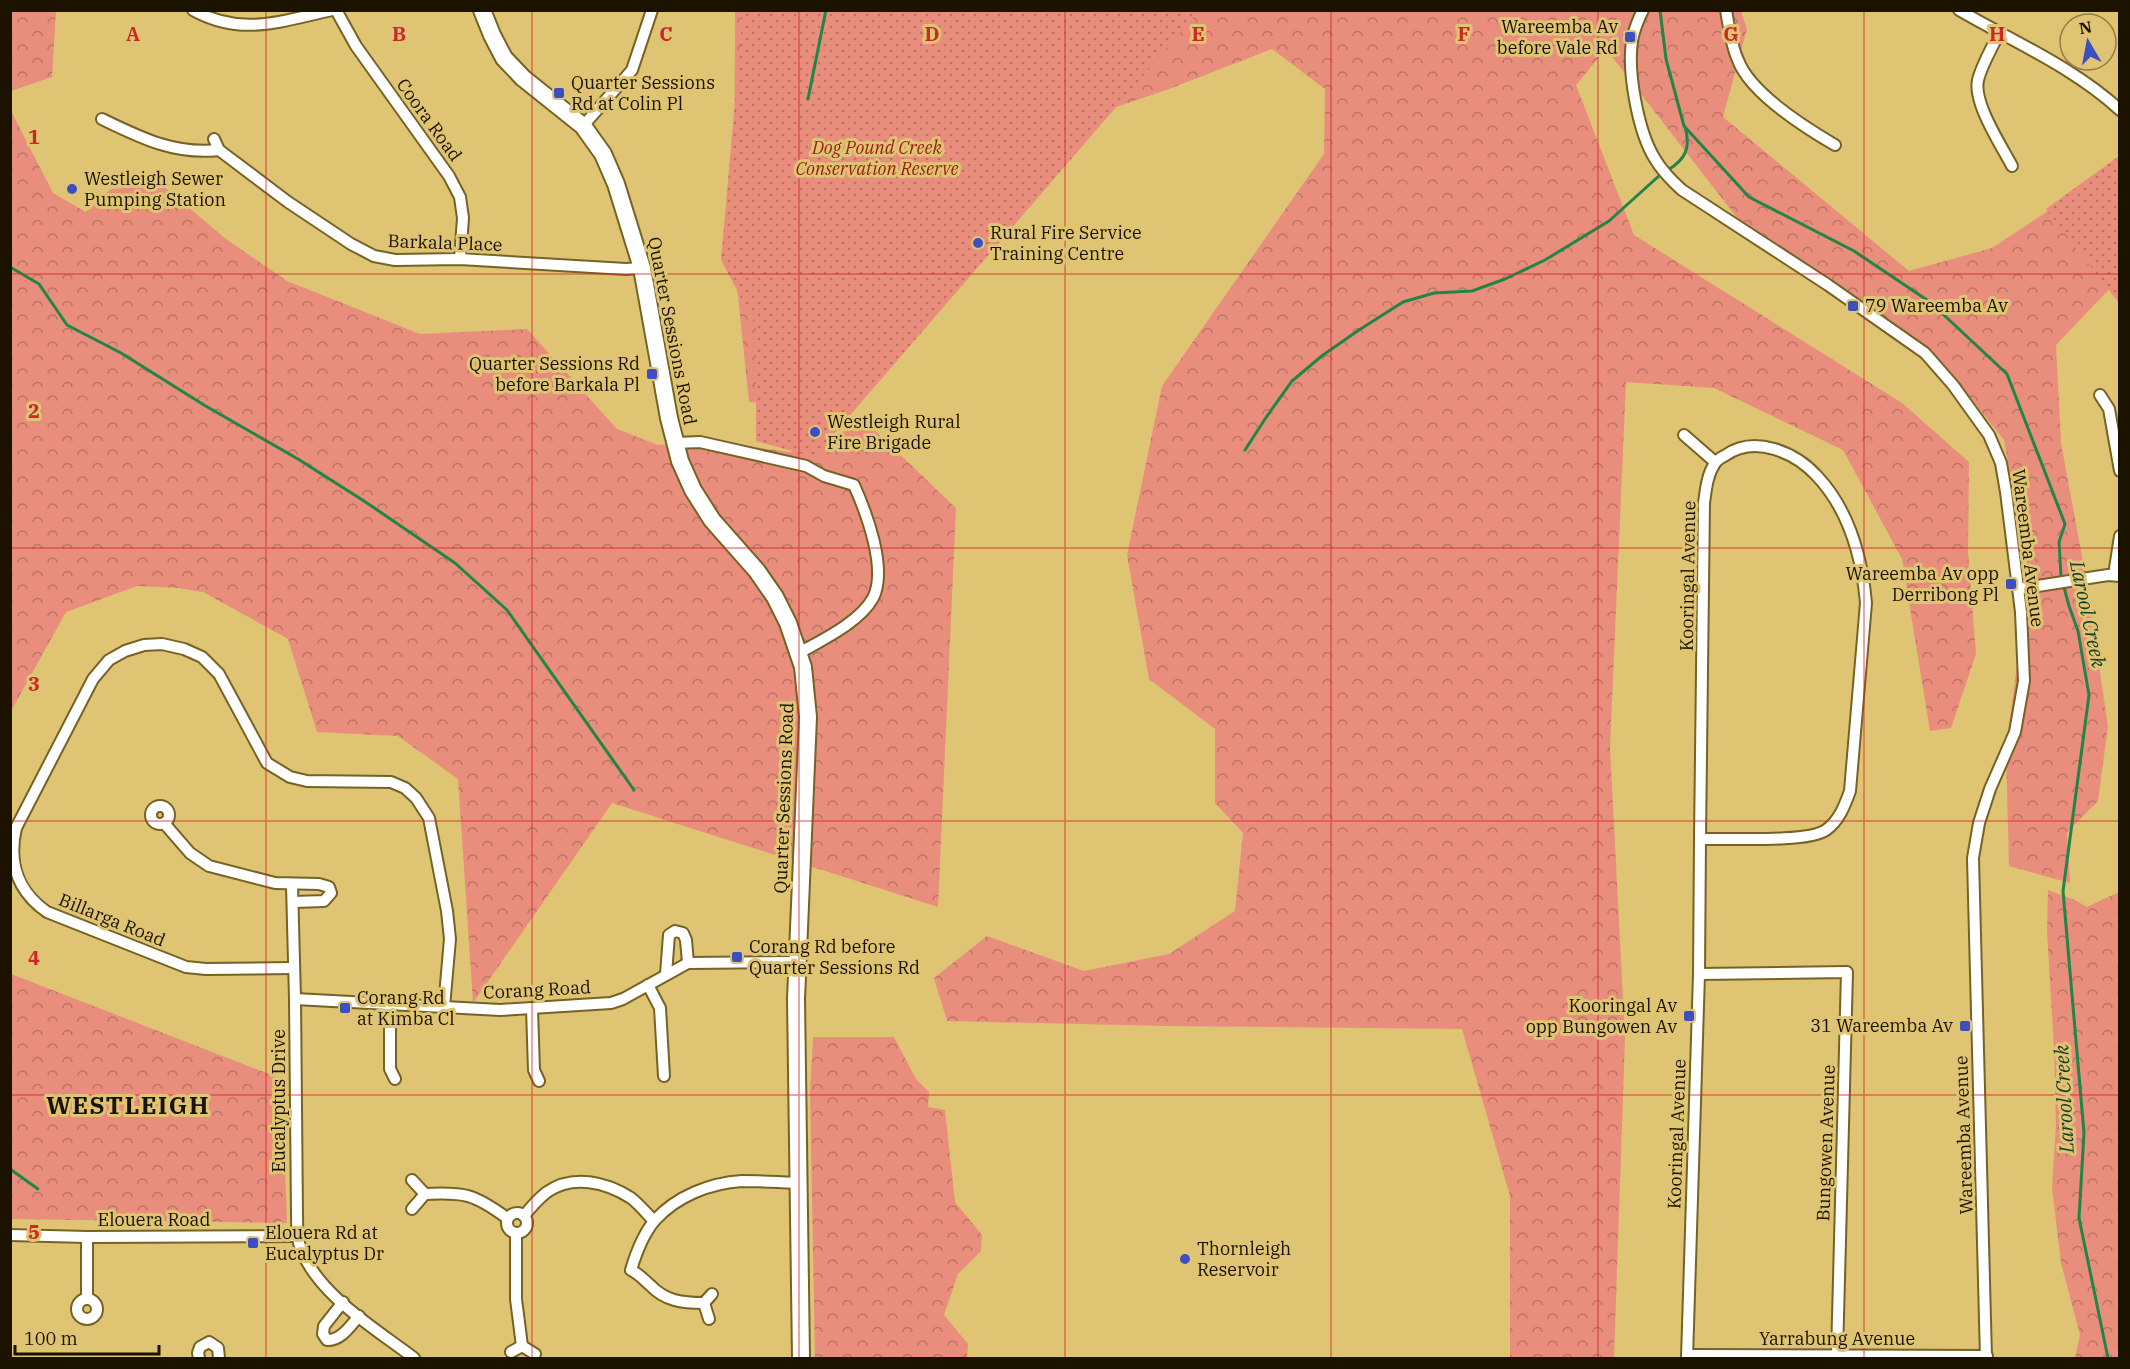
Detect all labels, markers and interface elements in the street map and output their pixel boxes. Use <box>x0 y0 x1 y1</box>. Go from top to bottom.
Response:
north arrow <box>2058 12 2118 72</box>
place label: Wareemba Av before Vale Rd <box>1497 15 1618 59</box>
text: N <box>2077 16 2093 38</box>
text: A <box>126 20 140 47</box>
text: B <box>392 20 406 47</box>
text: C <box>659 20 673 47</box>
text: D <box>924 20 940 47</box>
text: E <box>1191 20 1205 47</box>
text: F <box>1458 20 1470 47</box>
text: G <box>1723 20 1739 47</box>
text: H <box>1989 20 2005 47</box>
marker: Wareemba Av before Vale Rd <box>1623 30 1637 44</box>
place label: Quarter Sessions Rd at Colin Pl <box>571 71 715 115</box>
street label: Coora Road <box>392 74 467 166</box>
marker: Quarter Sessions Rd at Colin Pl <box>552 86 566 100</box>
text: 1 <box>28 123 40 150</box>
park label: Dog Pound Creek Conservation Reserve <box>796 136 958 180</box>
place label: Westleigh Sewer Pumping Station <box>84 167 226 211</box>
marker: Westleigh Sewer Pumping Station <box>65 182 79 196</box>
place label: Rural Fire Service Training Centre <box>990 221 1142 265</box>
street label: Barkala Place <box>387 229 503 256</box>
street label: Quarter Sessions Road <box>643 235 702 427</box>
marker: Rural Fire Service Training Centre <box>971 236 985 250</box>
place label: 79 Wareemba Av <box>1865 294 2008 317</box>
marker: 79 Wareemba Av <box>1846 299 1860 313</box>
place label: Quarter Sessions Rd before Barkala Pl <box>469 352 640 396</box>
marker: Quarter Sessions Rd before Barkala Pl <box>645 367 659 381</box>
text: 2 <box>28 397 40 424</box>
place label: Westleigh Rural Fire Brigade <box>827 410 961 454</box>
marker: Westleigh Rural Fire Brigade <box>808 425 822 439</box>
street label: Wareemba Avenue <box>2007 468 2050 628</box>
street label: Kooringal Avenue <box>1675 501 1700 651</box>
water label: Larool Creek <box>2064 557 2113 670</box>
place label: Wareemba Av opp Derribong Pl <box>1846 562 1999 606</box>
marker: Wareemba Av opp Derribong Pl <box>2004 577 2018 591</box>
text: 3 <box>28 670 40 697</box>
street label: Quarter Sessions Road <box>769 702 798 894</box>
street label: Billarga Road <box>55 888 169 951</box>
place label: Corang Rd before Quarter Sessions Rd <box>749 935 920 979</box>
text: 4 <box>28 944 40 971</box>
marker: Corang Rd before Quarter Sessions Rd <box>730 950 744 964</box>
street label: Corang Road <box>483 975 591 1004</box>
place label: Corang Rd at Kimba Cl <box>357 986 455 1030</box>
place label: Kooringal Av opp Bungowen Av <box>1526 994 1677 1038</box>
marker: Corang Rd at Kimba Cl <box>338 1001 352 1015</box>
marker: Kooringal Av opp Bungowen Av <box>1682 1009 1696 1023</box>
place label: 31 Wareemba Av <box>1810 1014 1953 1037</box>
marker: 31 Wareemba Av <box>1958 1019 1972 1033</box>
street label: Eucalyptus Drive <box>267 1029 290 1173</box>
water label: Larool Creek <box>2047 1044 2080 1155</box>
street label: Wareemba Avenue <box>1949 1055 1978 1215</box>
street label: Kooringal Avenue <box>1662 1058 1691 1210</box>
street label: Bungowen Avenue <box>1811 1064 1840 1222</box>
district label: WESTLEIGH <box>46 1089 210 1121</box>
street label: Elouera Road <box>98 1208 210 1231</box>
text: 5 <box>28 1218 40 1245</box>
place label: Elouera Rd at Eucalyptus Dr <box>265 1221 384 1265</box>
marker: Elouera Rd at Eucalyptus Dr <box>246 1236 260 1250</box>
place label: Thornleigh Reservoir <box>1197 1237 1291 1281</box>
marker: Thornleigh Reservoir <box>1178 1252 1192 1266</box>
scale bar <box>15 1318 159 1356</box>
text: 100 m <box>24 1327 78 1350</box>
street label: Yarrabung Avenue <box>1759 1327 1915 1350</box>

